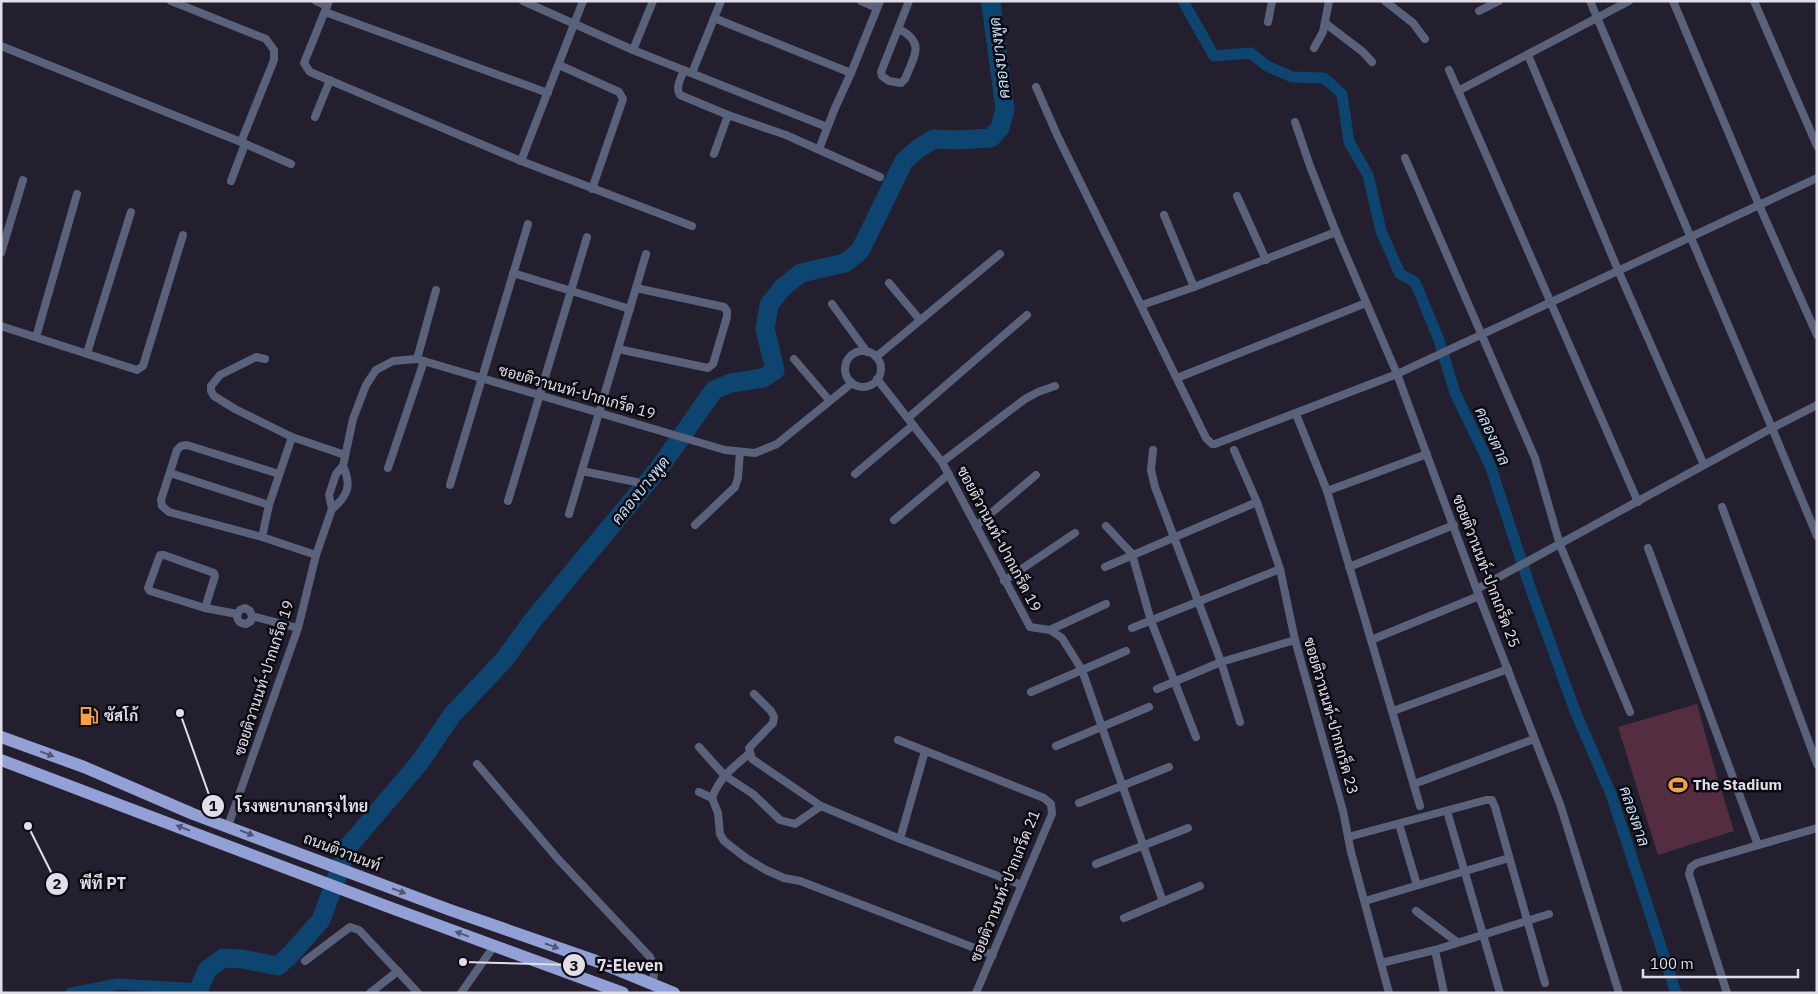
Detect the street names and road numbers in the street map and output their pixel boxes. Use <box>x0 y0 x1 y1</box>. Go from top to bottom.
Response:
street label: ซอยติวานนท์-ปากเกร็ด 19 <box>496 359 658 423</box>
street label: ซอยติวานนท์-ปากเกร็ด 19 <box>953 462 1047 615</box>
street label: ซอยติวานนท์-ปากเกร็ด 25 <box>1449 491 1525 650</box>
street label: ซอยติวานนท์-ปากเกร็ด 19 <box>228 597 298 758</box>
street label: ซอยติวานนท์-ปากเกร็ด 23 <box>1300 635 1364 797</box>
street label: ซอยติวานนท์-ปากเกร็ด 21 <box>964 807 1044 965</box>
street label: ถนนติวานนท์ <box>301 828 383 875</box>

